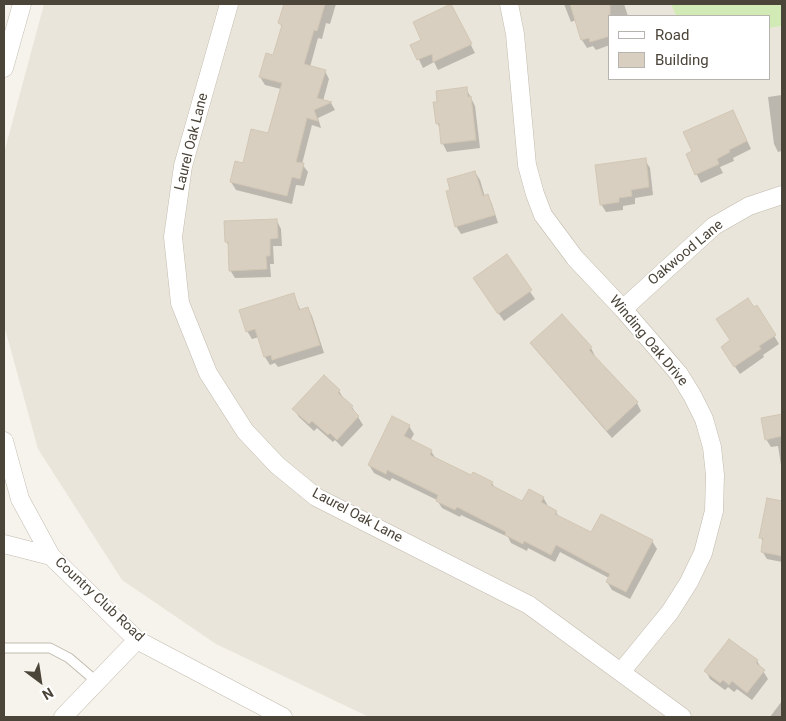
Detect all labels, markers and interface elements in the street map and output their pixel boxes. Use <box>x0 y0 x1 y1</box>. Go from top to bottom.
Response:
legend <box>608 15 771 80</box>
text: Road <box>655 26 689 44</box>
text: Building <box>655 51 709 69</box>
street label: Laurel Oak Lane <box>172 91 212 193</box>
street label: Oakwood Lane <box>645 217 727 289</box>
street label: Winding Oak Drive <box>605 292 691 390</box>
street label: Laurel Oak Lane <box>309 485 405 547</box>
street label: Country Club Road <box>51 554 147 646</box>
north arrow <box>15 656 65 706</box>
text: N <box>39 684 56 703</box>

